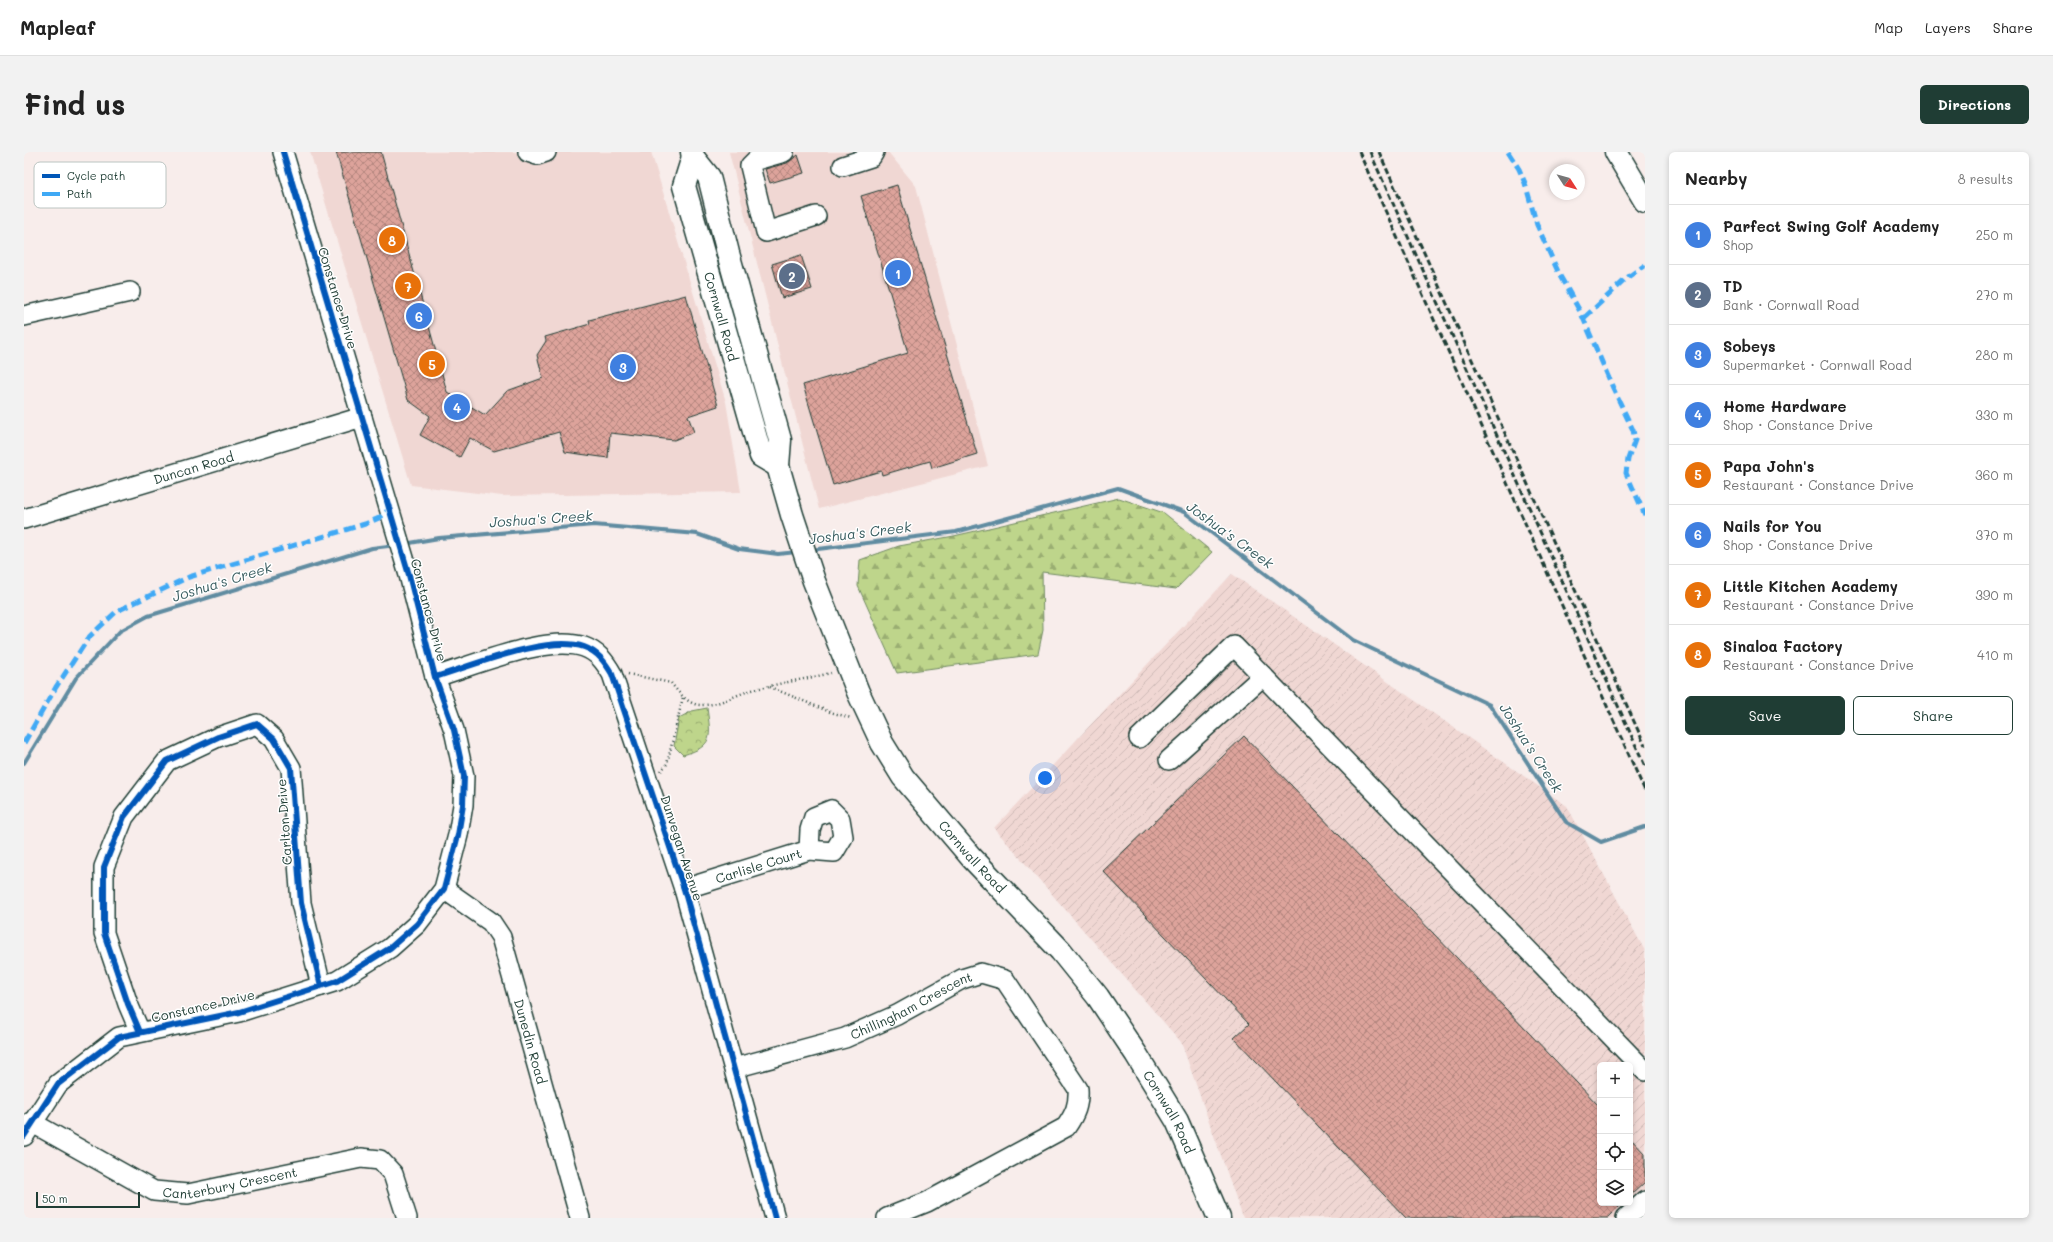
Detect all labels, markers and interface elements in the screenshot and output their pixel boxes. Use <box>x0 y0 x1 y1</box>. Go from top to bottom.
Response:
text: Mapleaf <box>20 15 95 40</box>
text: Map <box>1874 18 1903 37</box>
text: Layers <box>1925 18 1971 37</box>
text: Share <box>1993 18 2033 37</box>
button: Directions <box>1920 85 2029 124</box>
text: Find us <box>24 86 125 122</box>
legend <box>34 162 166 208</box>
north arrow <box>1549 164 1585 200</box>
text: Nearby <box>1685 167 1747 189</box>
text: Cycle path <box>67 168 125 183</box>
text: 8 results <box>1958 170 2013 187</box>
text: Path <box>67 186 92 201</box>
text: Parfect Swing Golf Academy <box>1723 216 1939 236</box>
pin: 8 <box>379 225 405 255</box>
text: 1 <box>1695 226 1701 243</box>
text: 250 m <box>1976 226 2013 243</box>
text: Shop <box>1723 236 1753 253</box>
street label: Constance Drive <box>315 245 362 351</box>
pin: 1 <box>885 258 911 288</box>
pin: 2 <box>779 261 805 291</box>
street label: Cornwall Road <box>701 270 742 363</box>
pin: 7 <box>395 271 421 301</box>
text: TD <box>1723 276 1743 296</box>
text: 2 <box>1694 286 1702 303</box>
text: 270 m <box>1976 286 2013 303</box>
text: Bank · Cornwall Road <box>1723 296 1859 313</box>
pin: 6 <box>406 301 432 331</box>
text: Sobeys <box>1723 336 1776 356</box>
text: 3 <box>1694 346 1702 363</box>
text: 280 m <box>1975 346 2013 363</box>
pin: 5 <box>419 349 445 379</box>
pin: 3 <box>610 352 636 382</box>
text: Supermarket · Cornwall Road <box>1723 356 1912 373</box>
pin: 4 <box>444 392 470 422</box>
text: Home Hardware <box>1723 396 1847 416</box>
text: 4 <box>1694 406 1702 423</box>
text: 330 m <box>1975 406 2013 423</box>
text: Shop · Constance Drive <box>1723 416 1873 433</box>
street label: Duncan Road <box>151 447 235 487</box>
text: Papa John's <box>1723 456 1814 476</box>
text: 5 <box>1694 466 1702 483</box>
text: 360 m <box>1975 466 2013 483</box>
text: Restaurant · Constance Drive <box>1723 476 1914 493</box>
water label: Joshua's Creek <box>1183 497 1278 573</box>
water label: Joshua's Creek <box>489 505 594 532</box>
text: Nails for You <box>1723 516 1822 536</box>
water label: Joshua's Creek <box>808 517 913 548</box>
text: 6 <box>1694 526 1702 543</box>
text: 370 m <box>1976 526 2013 543</box>
text: Shop · Constance Drive <box>1723 536 1873 553</box>
water label: Joshua's Creek <box>170 557 275 606</box>
street label: Constance Drive <box>408 557 451 663</box>
text: Little Kitchen Academy <box>1723 576 1898 596</box>
text: 7 <box>1694 586 1702 603</box>
text: 390 m <box>1975 586 2013 603</box>
text: Restaurant · Constance Drive <box>1723 596 1914 613</box>
text: Sinaloa Factory <box>1723 636 1843 656</box>
text: 8 <box>1694 646 1702 663</box>
text: 410 m <box>1977 646 2013 663</box>
text: Restaurant · Constance Drive <box>1723 656 1914 673</box>
button: Save <box>1685 696 1845 735</box>
button: Share <box>1853 696 2013 735</box>
water label: Joshua's Creek <box>1495 699 1568 797</box>
your location <box>1035 768 1055 788</box>
street label: Carlton Drive <box>272 778 295 866</box>
street label: Dunvegan Avenue <box>657 793 708 903</box>
street label: Cornwall Road <box>935 816 1010 896</box>
street label: Carlisle Court <box>713 844 804 887</box>
street label: Chillingham Crescent <box>847 967 974 1043</box>
street label: Constance Drive <box>149 985 256 1026</box>
street label: Dunedin Road <box>511 997 551 1086</box>
map controls <box>1597 1062 1633 1206</box>
button: + <box>1597 1062 1633 1098</box>
street label: Cornwall Road <box>1140 1067 1199 1156</box>
button: − <box>1597 1098 1633 1134</box>
button: locate <box>1597 1134 1633 1170</box>
street label: Canterbury Crescent <box>162 1162 299 1202</box>
button: layers <box>1597 1170 1633 1206</box>
scale bar <box>36 1190 140 1209</box>
text: 50 m <box>42 1191 68 1206</box>

